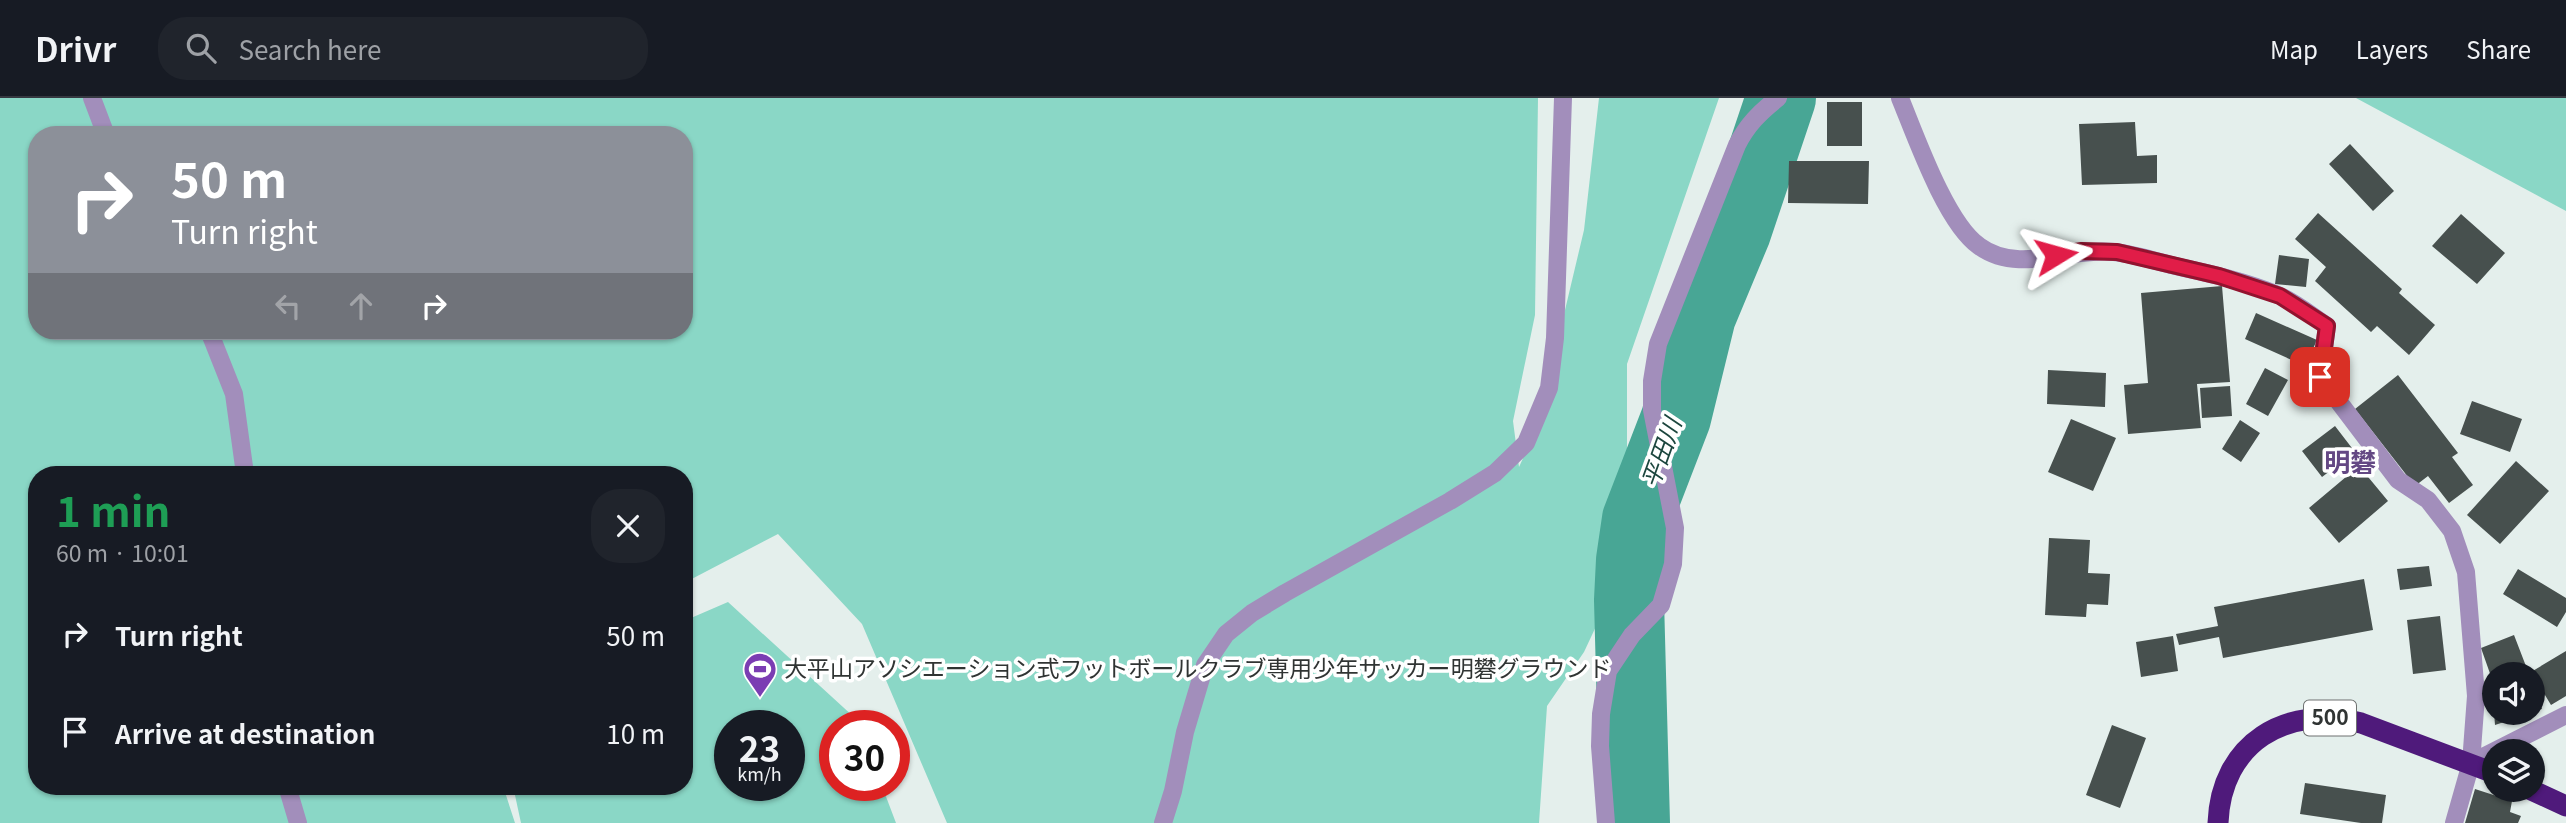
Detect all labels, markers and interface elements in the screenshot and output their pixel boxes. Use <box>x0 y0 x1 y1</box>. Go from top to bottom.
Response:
search box <box>158 17 648 80</box>
text: Drivr <box>35 24 116 72</box>
icon: search <box>182 29 220 67</box>
text: Search here <box>238 30 381 67</box>
text: Map <box>2270 31 2318 66</box>
text: Layers <box>2356 31 2428 66</box>
text: Share <box>2466 31 2531 66</box>
text: 50 m <box>171 141 287 212</box>
icon: right <box>56 154 147 245</box>
text: Turn right <box>171 207 318 253</box>
position arrow <box>2019 218 2093 292</box>
icon: left <box>269 287 307 325</box>
icon: ahead <box>342 287 380 325</box>
icon: right <box>415 287 453 325</box>
pin <box>2290 347 2350 407</box>
icon: arrive <box>2301 358 2339 396</box>
water label: 平田川 <box>1631 410 1689 492</box>
district label: 明礬 <box>2324 442 2376 479</box>
text: 1 min <box>56 478 171 539</box>
button: close <box>591 489 665 563</box>
text: 60 m · 10:01 <box>56 535 189 569</box>
icon: right <box>56 615 94 653</box>
text: Turn right <box>115 616 243 653</box>
text: 50 m <box>606 616 665 653</box>
sports icon: 大平山アソシエーション式フットボールクラブ専用少年サッカー明礬グラウンド <box>741 650 779 699</box>
place label: 大平山アソシエーション式フットボールクラブ専用少年サッカー明礬グラウンド <box>784 650 1612 684</box>
map controls <box>2482 662 2545 802</box>
button: sound <box>2482 662 2545 725</box>
road number: 500 <box>2304 700 2356 736</box>
speed limit sign: 30 <box>819 710 910 801</box>
icon: arrive <box>56 713 94 751</box>
text: Arrive at destination <box>115 714 376 751</box>
text: 10 m <box>606 714 665 751</box>
text: 23 <box>739 721 780 772</box>
button: layers <box>2482 739 2545 802</box>
text: km/h <box>737 760 782 786</box>

